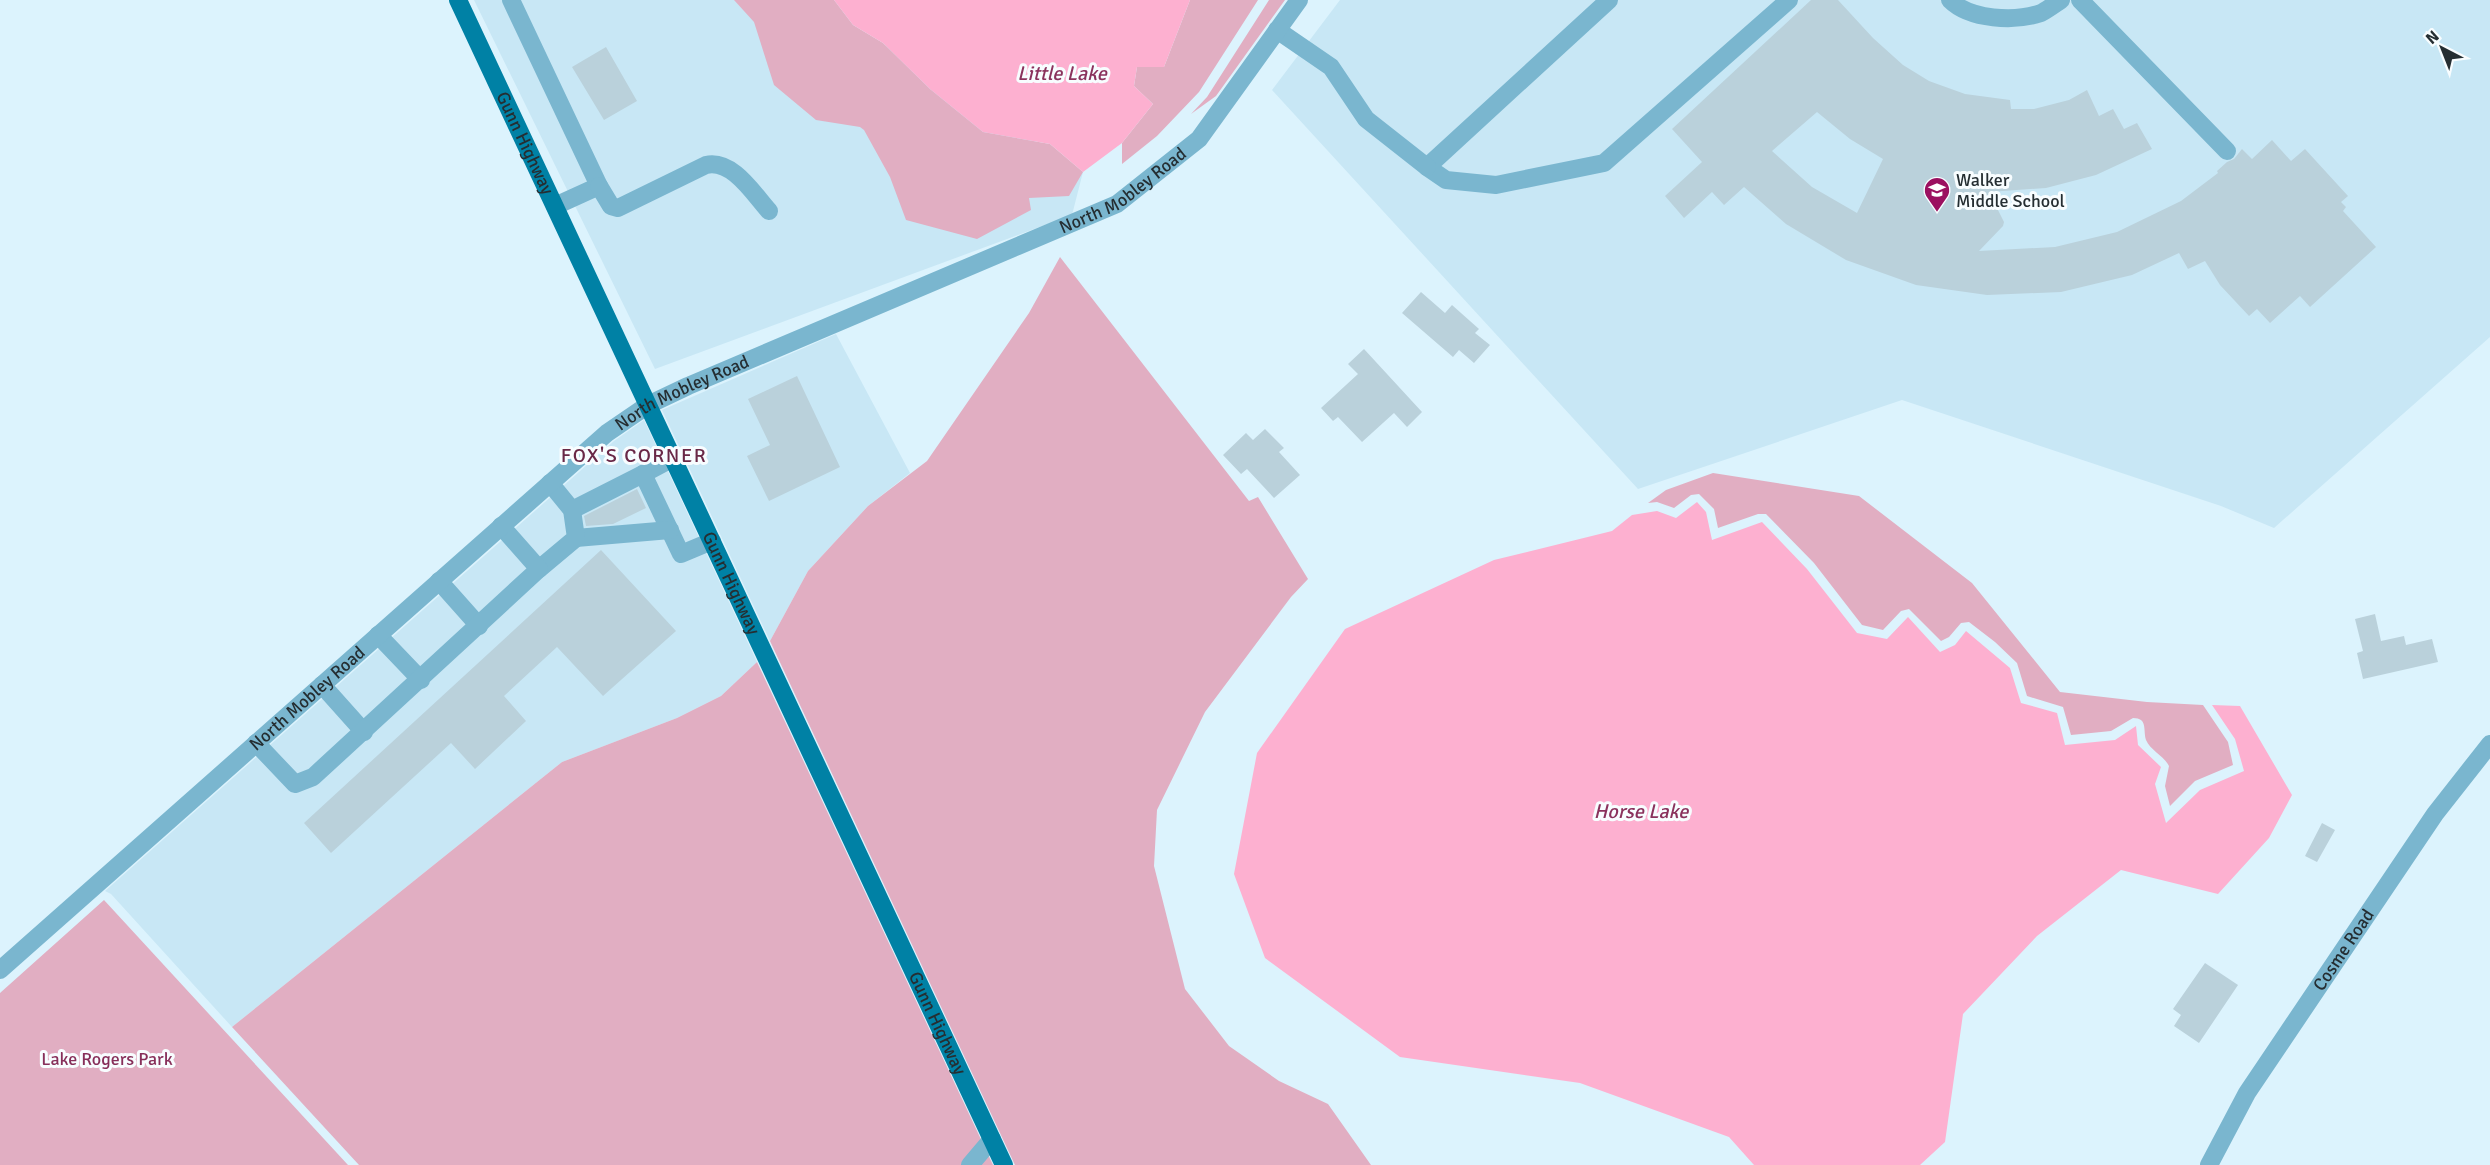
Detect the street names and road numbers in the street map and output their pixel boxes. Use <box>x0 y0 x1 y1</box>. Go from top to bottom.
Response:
street label: Gunn Highway <box>491 88 559 199</box>
street label: North Mobley Road <box>1056 143 1191 238</box>
street label: North Mobley Road <box>611 350 752 435</box>
street label: Gunn Highway <box>698 528 765 639</box>
street label: North Mobley Road <box>245 641 369 755</box>
street label: Cosme Road <box>2308 905 2379 995</box>
street label: Gunn Highway <box>904 968 971 1079</box>

